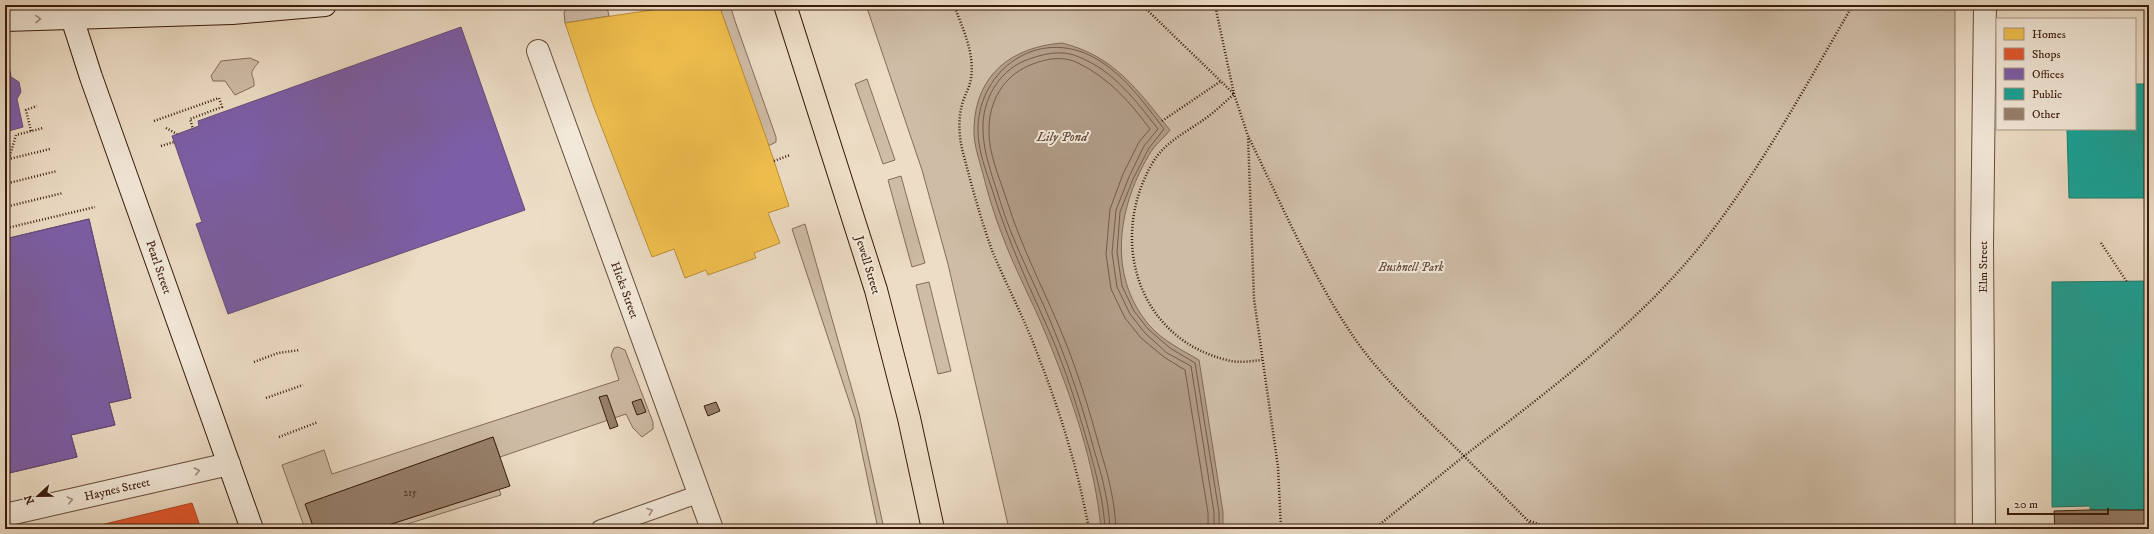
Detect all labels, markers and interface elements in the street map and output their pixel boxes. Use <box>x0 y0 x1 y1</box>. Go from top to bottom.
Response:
one-way arrow <box>35 15 41 23</box>
legend <box>1996 18 2136 130</box>
text: Homes <box>2032 27 2066 42</box>
text: Shops <box>2032 47 2060 62</box>
text: Offices <box>2032 67 2064 82</box>
text: Public <box>2032 87 2062 102</box>
text: Other <box>2032 107 2061 122</box>
water label: Lily Pond <box>1036 129 1089 145</box>
street label: Jewell Street <box>851 233 884 296</box>
street label: Pearl Street <box>142 238 175 296</box>
street label: Elm Street <box>1976 241 1991 293</box>
street label: Hicks Street <box>607 260 642 321</box>
park label: Bushnell Park <box>1377 260 1444 275</box>
one-way arrow <box>194 468 200 476</box>
street label: Haynes Street <box>83 475 152 504</box>
north arrow <box>18 476 58 516</box>
house number: 215 <box>403 487 417 499</box>
scale bar <box>2008 490 2108 516</box>
text: N <box>21 493 38 506</box>
one-way arrow <box>67 496 74 504</box>
text: 20 m <box>2014 497 2038 512</box>
one-way arrow <box>646 507 653 516</box>

